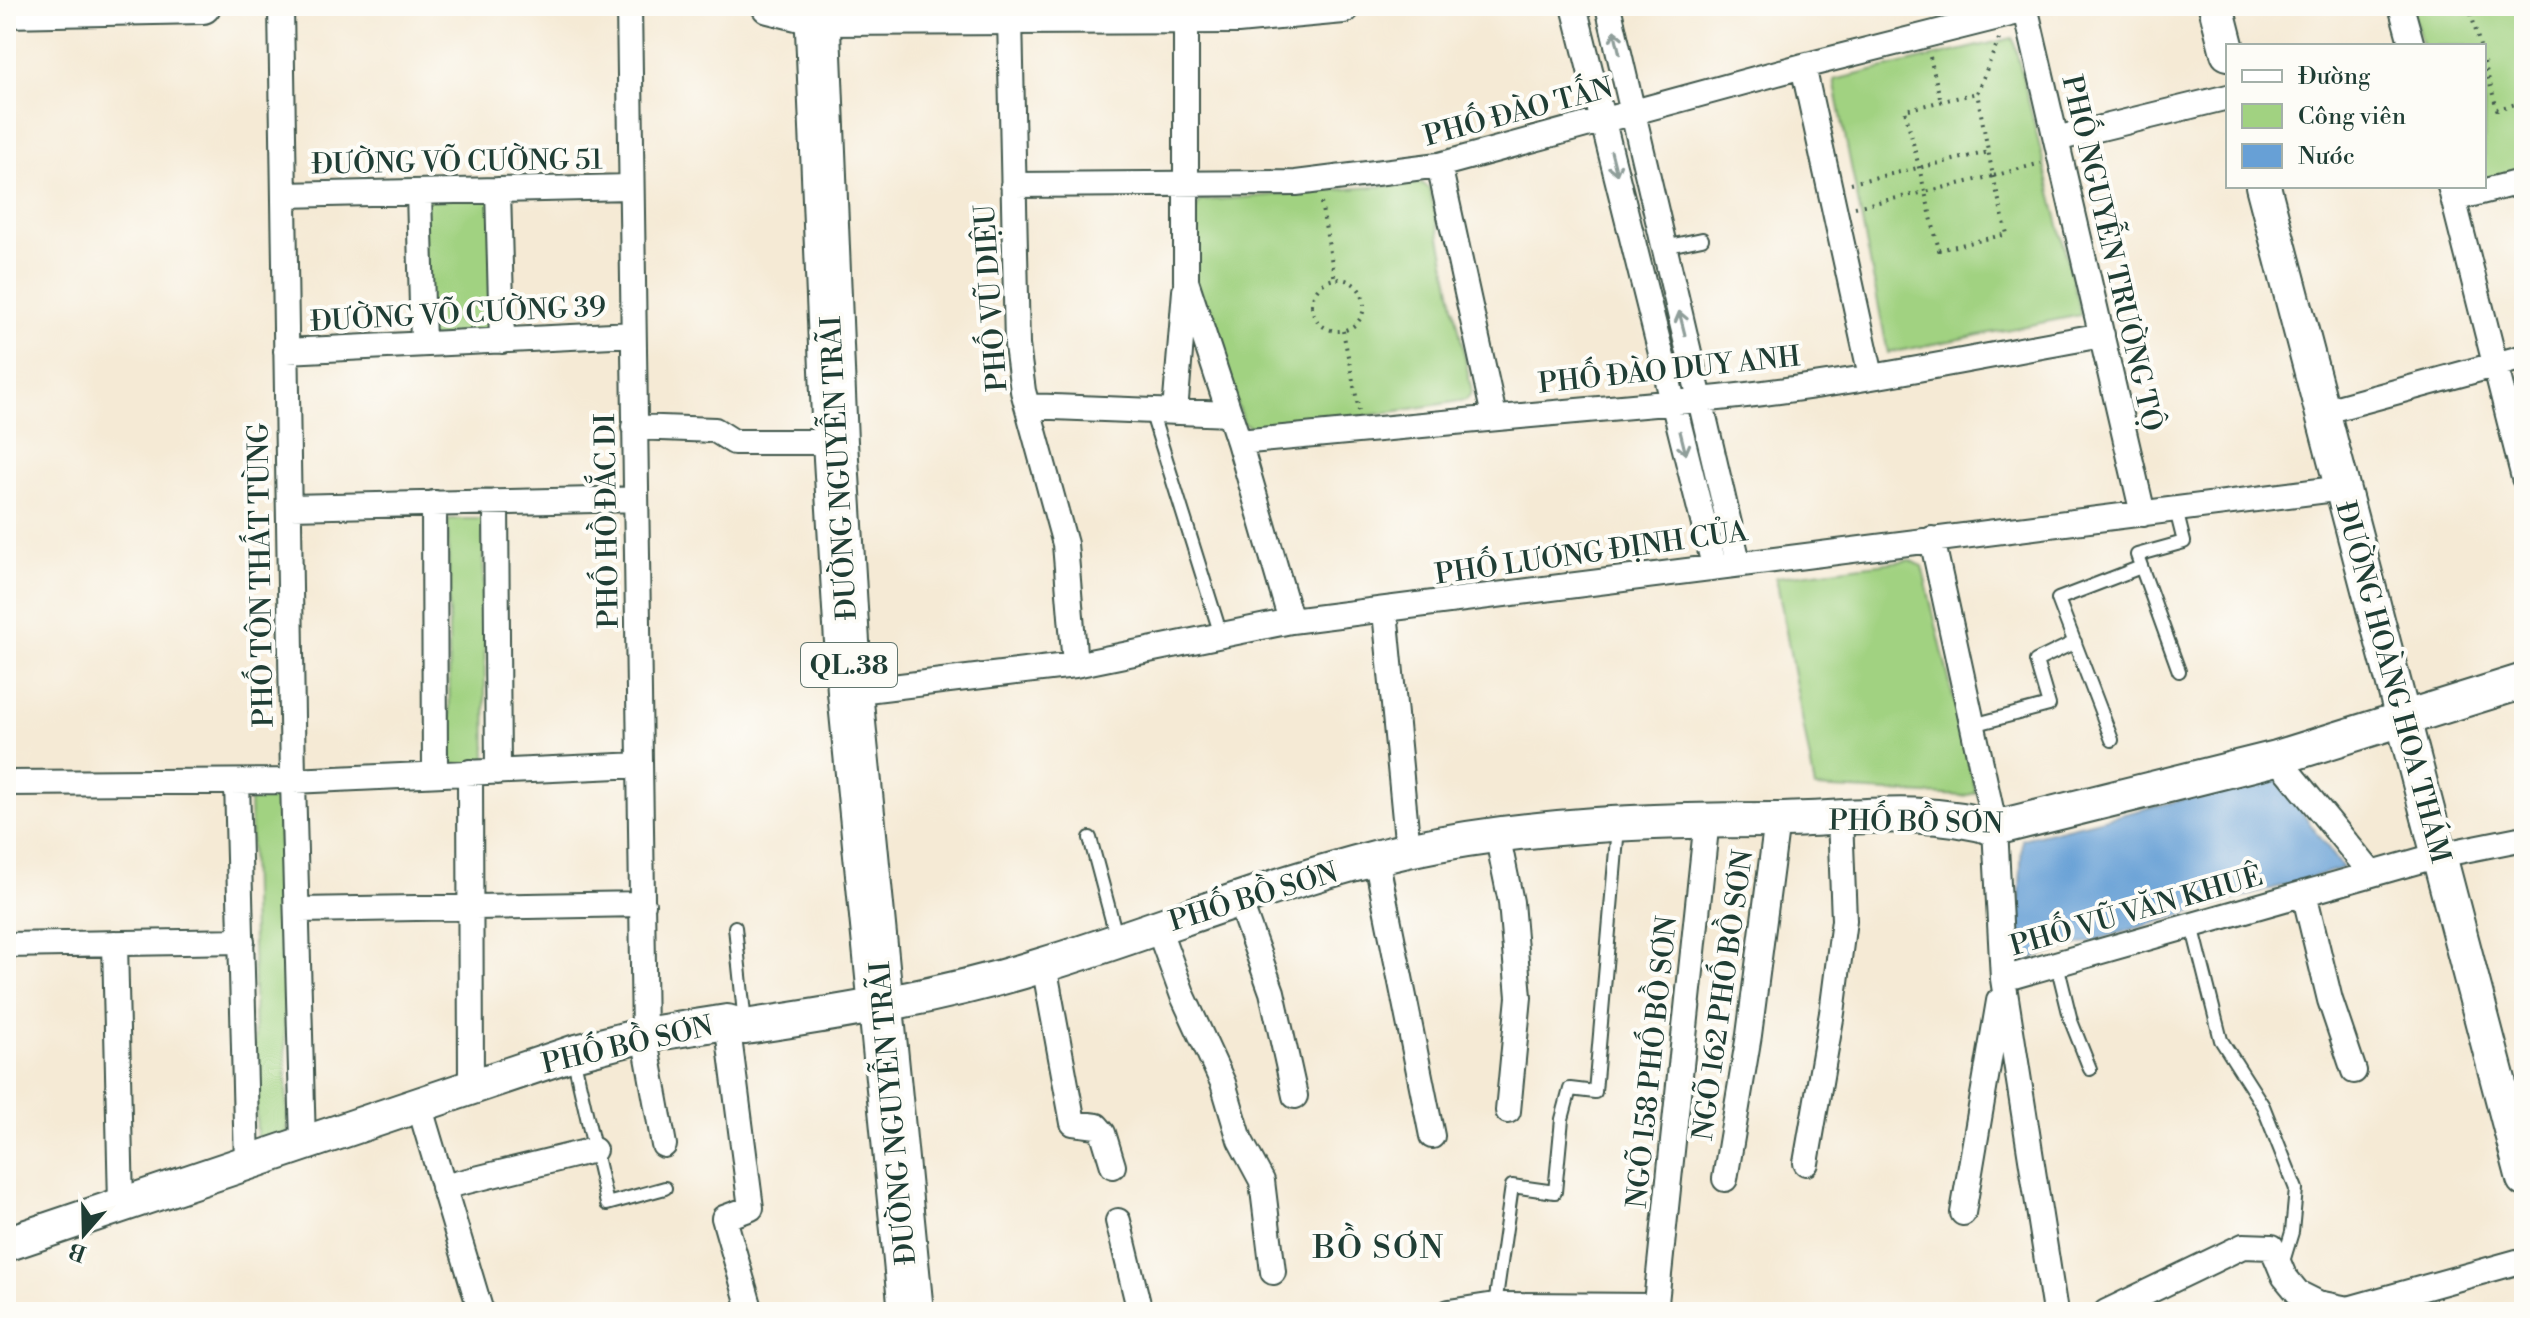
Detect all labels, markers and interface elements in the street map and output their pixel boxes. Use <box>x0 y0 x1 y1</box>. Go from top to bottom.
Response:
one-way arrow <box>1608 30 1623 56</box>
legend <box>2226 44 2486 188</box>
text: Đường <box>2298 62 2371 92</box>
street label: PHỐ ĐÀO TẤN <box>1419 66 1617 154</box>
street label: PHỐ NGUYỄN TRƯỜNG TỘ <box>2054 71 2175 435</box>
text: Công viên <box>2298 102 2406 132</box>
street label: ĐƯỜNG VÕ CƯỜNG 51 <box>311 140 603 183</box>
text: Nước <box>2298 142 2355 172</box>
one-way arrow <box>1607 150 1622 176</box>
street label: PHỐ VŨ DIỆU <box>962 203 1015 393</box>
street label: ĐƯỜNG VÕ CƯỜNG 39 <box>309 287 607 340</box>
one-way arrow <box>1674 310 1689 336</box>
street label: ĐƯỜNG NGUYỄN TRÃI <box>808 315 865 621</box>
street label: PHỐ ĐÀO DUY ANH <box>1536 334 1802 402</box>
street label: PHỐ HỒ ĐẮC DI <box>582 413 627 629</box>
street label: PHỐ TÔN THẤT TÙNG <box>236 422 282 728</box>
one-way arrow <box>1676 429 1691 455</box>
street label: ĐƯỜNG HOÀNG HOA THÁM <box>2327 497 2460 867</box>
street label: PHỐ LƯƠNG ĐỊNH CỦA <box>1432 509 1750 593</box>
road number: QL.38 <box>801 643 897 687</box>
street label: PHỐ BỒ SƠN <box>1828 798 2004 842</box>
street label: NGÕ 162 PHỐ BỒ SƠN <box>1681 847 1761 1143</box>
street label: PHỐ BỒ SƠN <box>1163 850 1342 940</box>
street label: PHỐ VŨ VĂN KHUÊ <box>2005 854 2267 964</box>
street label: NGÕ 158 PHỐ BỒ SƠN <box>1615 914 1685 1210</box>
street label: ĐƯỜNG NGUYỄN TRÃI <box>857 959 924 1266</box>
street label: PHỐ BỒ SƠN <box>537 1004 717 1082</box>
north arrow <box>44 1194 124 1274</box>
district label: BỒ SƠN <box>1312 1222 1445 1268</box>
text: B <box>65 1236 90 1267</box>

